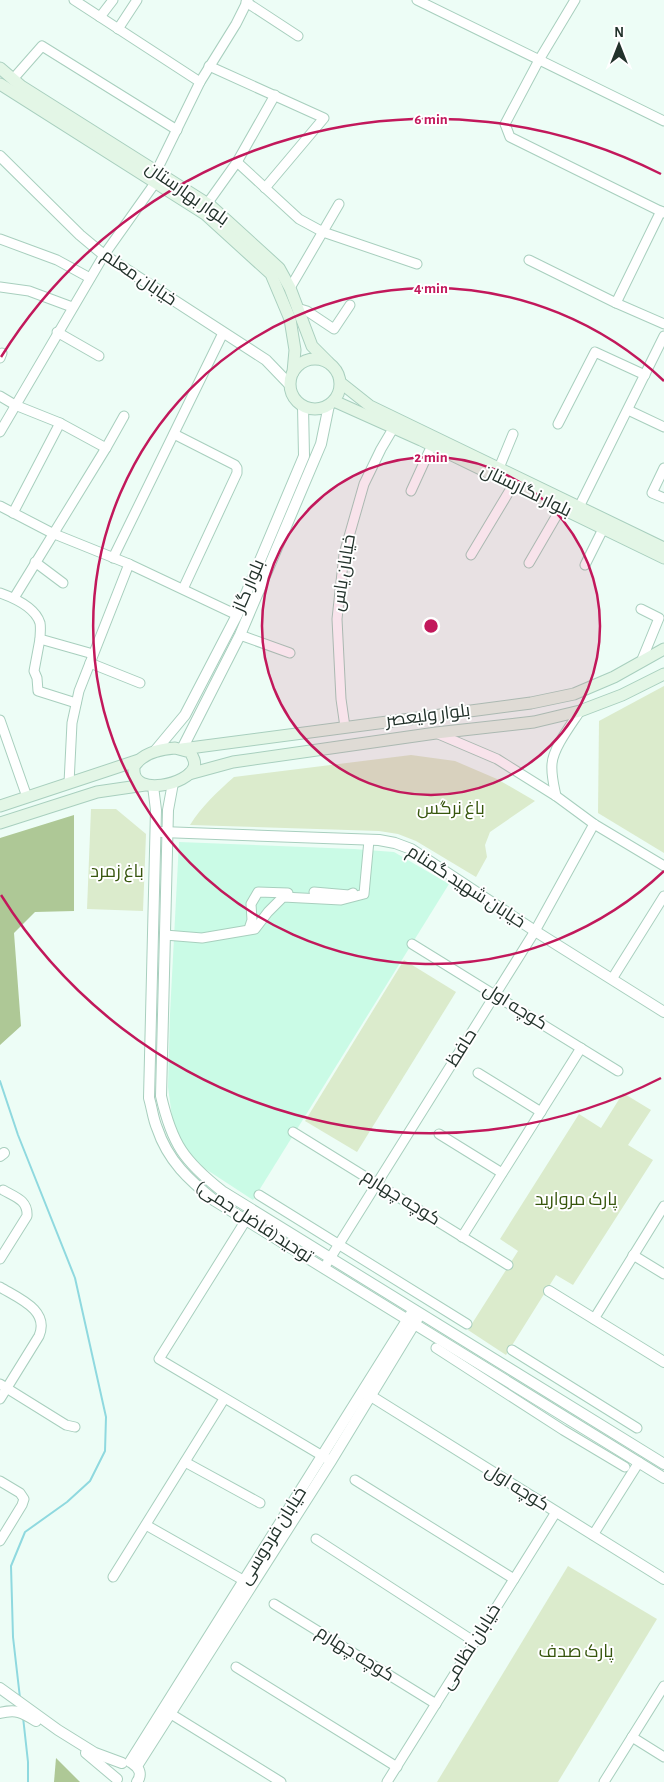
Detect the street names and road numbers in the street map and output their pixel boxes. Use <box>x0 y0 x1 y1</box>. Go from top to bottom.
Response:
street label: بلوار بهارستان <box>141 159 232 230</box>
street label: خیابان معلم <box>97 246 180 311</box>
street label: بلوار نگارستان <box>477 461 574 522</box>
street label: خیابان یاس <box>329 533 360 613</box>
street label: بلوار گاز <box>229 557 269 616</box>
street label: بلوار ولیعصر <box>384 702 471 731</box>
street label: خیابان شهید گمنام <box>403 841 529 933</box>
street label: کوچه اول <box>479 980 550 1035</box>
street label: حافظ <box>444 1026 480 1070</box>
street label: کوچه چهارم <box>358 1167 443 1231</box>
street label: توحید(فاضل جمی) <box>192 1178 316 1267</box>
street label: کوچه اول <box>481 1461 552 1516</box>
street label: خیابان فردوسی <box>236 1484 311 1588</box>
street label: خیابان نظامی <box>438 1601 505 1693</box>
street label: کوچه چهارم <box>312 1623 397 1687</box>

